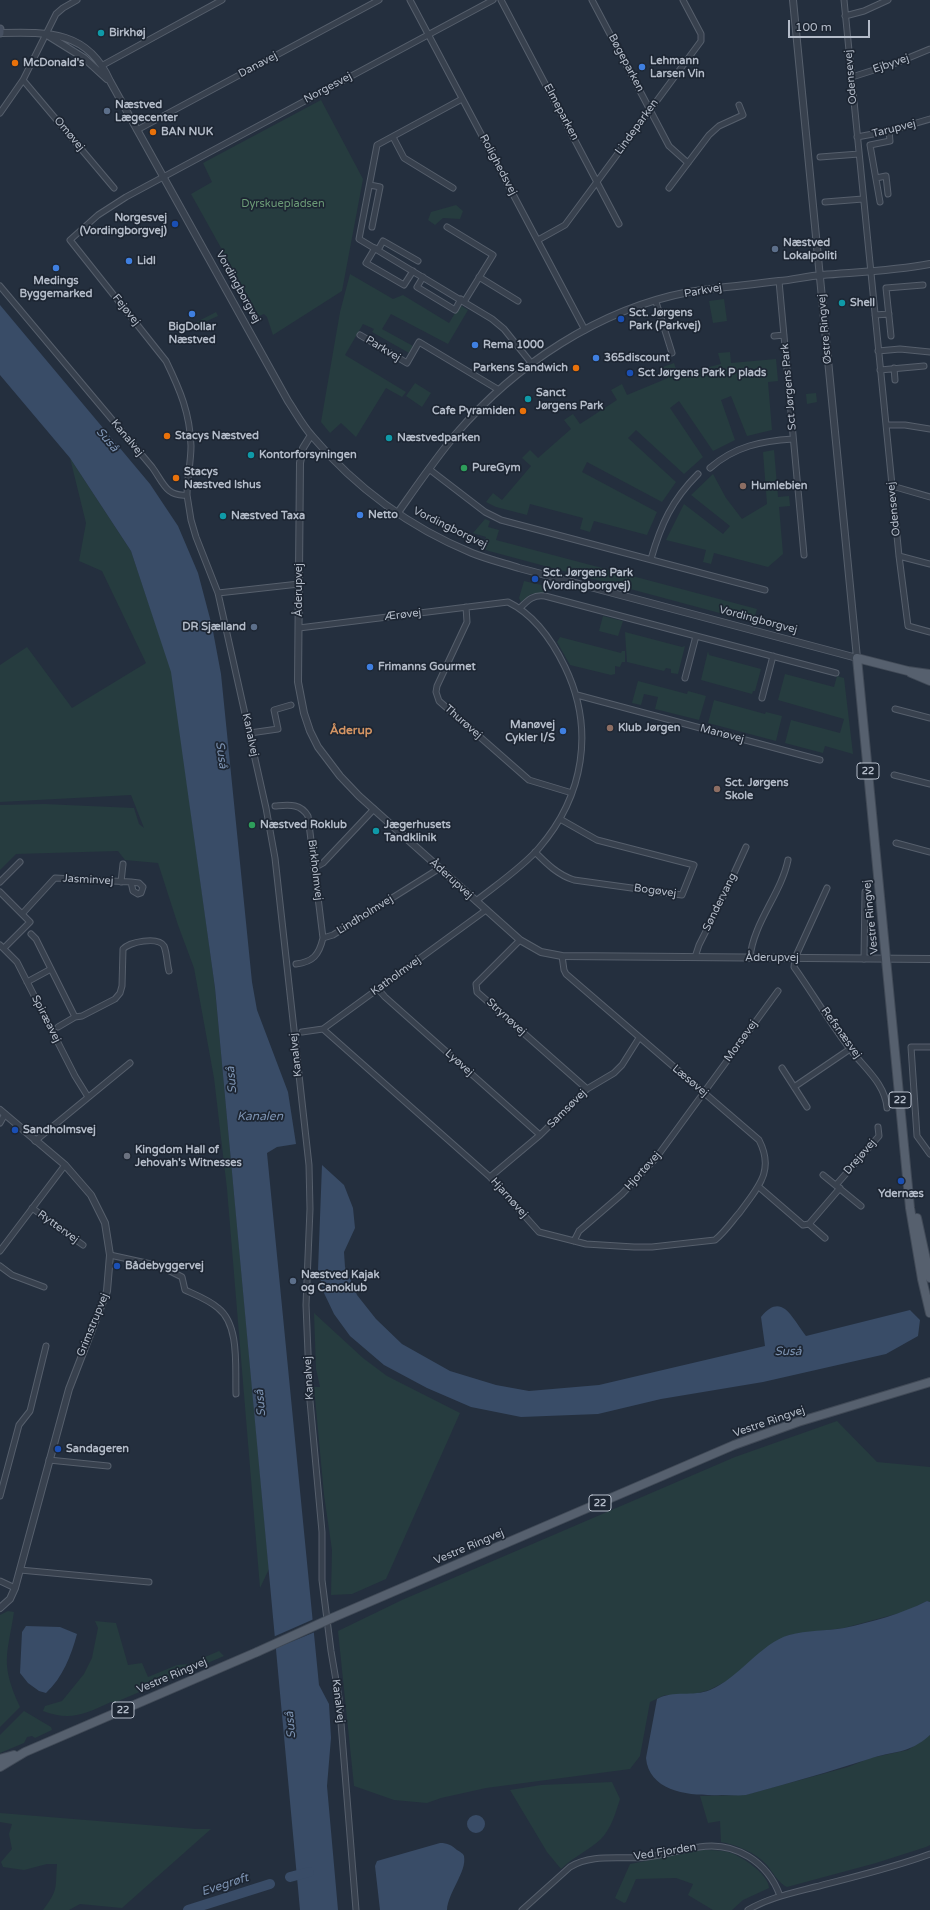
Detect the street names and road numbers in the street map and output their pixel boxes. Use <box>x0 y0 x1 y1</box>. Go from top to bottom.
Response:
street label: Bøgeparken <box>605 32 647 94</box>
street label: Danavej <box>236 49 280 81</box>
street label: Odensevej <box>842 49 860 105</box>
street label: Ejbyvej <box>871 52 911 76</box>
street label: Norgesvej <box>302 70 354 106</box>
street label: Elmeparken <box>541 81 581 143</box>
street label: Lindeparken <box>613 97 661 157</box>
street label: Omøvej <box>51 114 87 154</box>
street label: Tarupvej <box>871 117 917 141</box>
street label: Rolighedsvej <box>476 132 520 198</box>
street label: Vordingborgvej <box>213 249 263 325</box>
street label: Parkvej <box>683 281 723 301</box>
street label: Fejøvej <box>109 292 143 328</box>
street label: Østre Ringvej <box>815 293 835 365</box>
street label: Parkvej <box>363 333 403 365</box>
street label: Sct Jørgens Park <box>779 343 799 431</box>
street label: Kanalvej <box>108 417 146 459</box>
street label: Odensevej <box>885 481 903 537</box>
street label: Vordingborgvej <box>411 504 489 552</box>
street label: Åderupvej <box>292 563 306 617</box>
street label: Vordingborgvej <box>717 603 799 637</box>
street label: Ærøvej <box>384 606 422 624</box>
street label: Thurøvej <box>442 702 484 742</box>
street label: Kanalvej <box>239 712 261 758</box>
street label: Manøvej <box>699 722 745 746</box>
road number: 22 <box>857 763 879 779</box>
street label: Birkholmvej <box>305 839 325 901</box>
street label: Åderupvej <box>427 856 475 902</box>
street label: Søndervang <box>700 871 740 933</box>
street label: Jasminvej <box>62 872 114 888</box>
street label: Vestre Ringvej <box>861 879 881 955</box>
street label: Bogøvej <box>633 882 677 900</box>
street label: Lindholmvej <box>335 893 395 937</box>
street label: Åderupvej <box>745 951 799 965</box>
street label: Katholmvej <box>368 953 424 999</box>
street label: Spiræavej <box>28 993 64 1045</box>
street label: Strynøvej <box>483 996 529 1038</box>
street label: Refsnæsvej <box>818 1005 864 1061</box>
street label: Morsøvej <box>722 1018 760 1064</box>
street label: Kanalvej <box>287 1032 305 1078</box>
street label: Lyøvej <box>442 1047 476 1079</box>
street label: Læsøvej <box>669 1062 711 1100</box>
street label: Samsøvej <box>545 1087 589 1131</box>
road number: 22 <box>889 1092 911 1108</box>
street label: Drejøvej <box>841 1137 879 1177</box>
street label: Hjortøvej <box>622 1149 664 1193</box>
street label: Hjarnøvej <box>488 1175 530 1221</box>
street label: Ryttervej <box>35 1208 81 1246</box>
street label: Grimstrupvej <box>74 1291 112 1359</box>
street label: Kanalvej <box>301 1356 317 1400</box>
street label: Vestre Ringvej <box>731 1404 807 1440</box>
road number: 22 <box>589 1495 611 1511</box>
street label: Vestre Ringvej <box>432 1526 506 1568</box>
street label: Vestre Ringvej <box>135 1655 209 1697</box>
street label: Kanalvej <box>329 1678 347 1724</box>
road number: 22 <box>112 1702 134 1718</box>
street label: Ved Fjorden <box>633 1841 697 1863</box>

